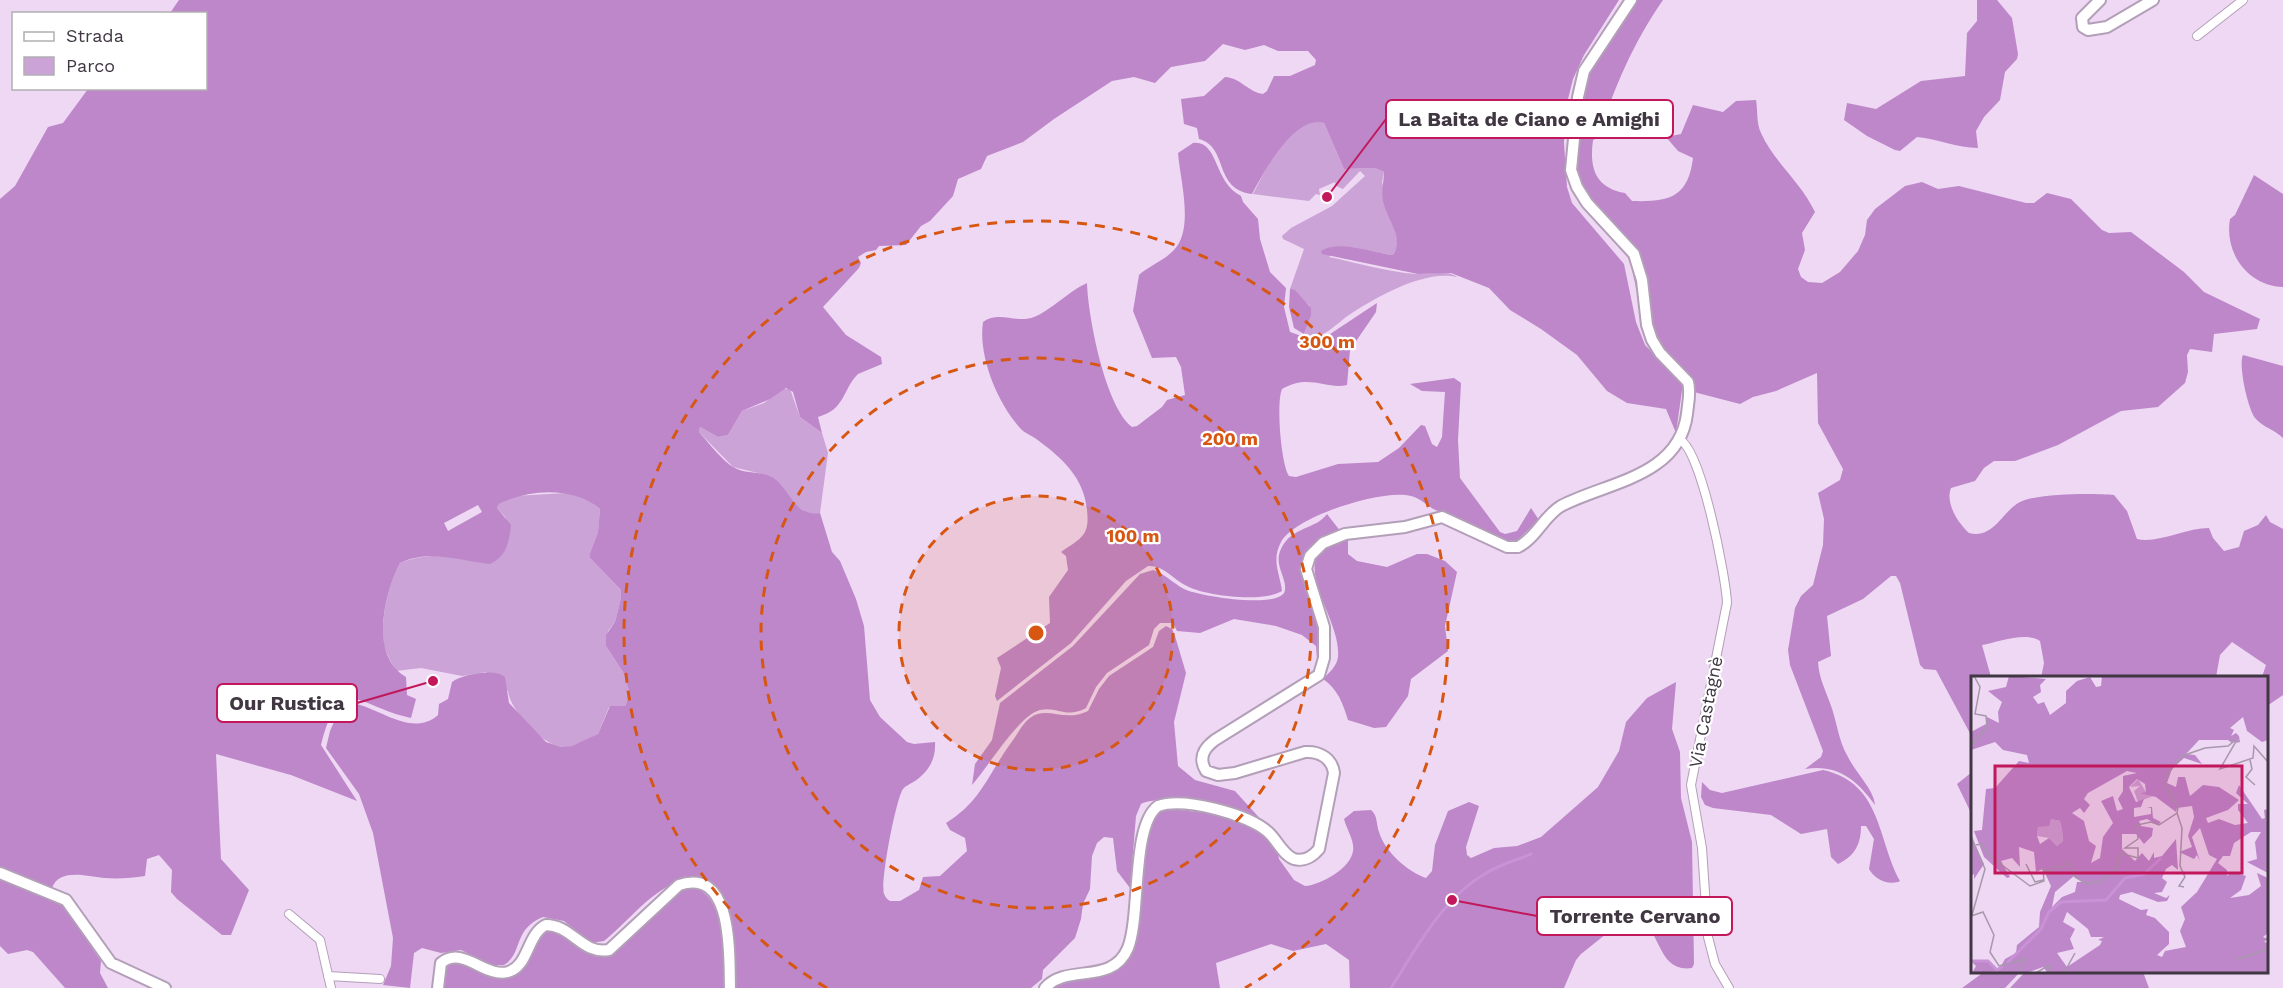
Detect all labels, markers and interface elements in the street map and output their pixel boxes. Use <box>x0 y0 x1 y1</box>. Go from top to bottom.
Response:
legend <box>12 12 207 90</box>
text: Strada <box>66 25 124 46</box>
text: Parco <box>66 55 115 76</box>
callout: La Baita de Ciano e Amighi <box>1386 100 1673 138</box>
text: La Baita de Ciano e Amighi <box>1398 107 1660 131</box>
text: 300 m <box>1299 331 1355 352</box>
text: 200 m <box>1202 428 1258 449</box>
text: 100 m <box>1106 525 1160 546</box>
centre of rings <box>1026 623 1046 643</box>
street label: Via Castagnè <box>1684 654 1727 769</box>
inset map <box>1971 676 2268 973</box>
callout: Our Rustica <box>217 684 357 722</box>
text: Our Rustica <box>229 691 345 715</box>
callout: Torrente Cervano <box>1537 897 1732 935</box>
text: Torrente Cervano <box>1549 904 1721 928</box>

